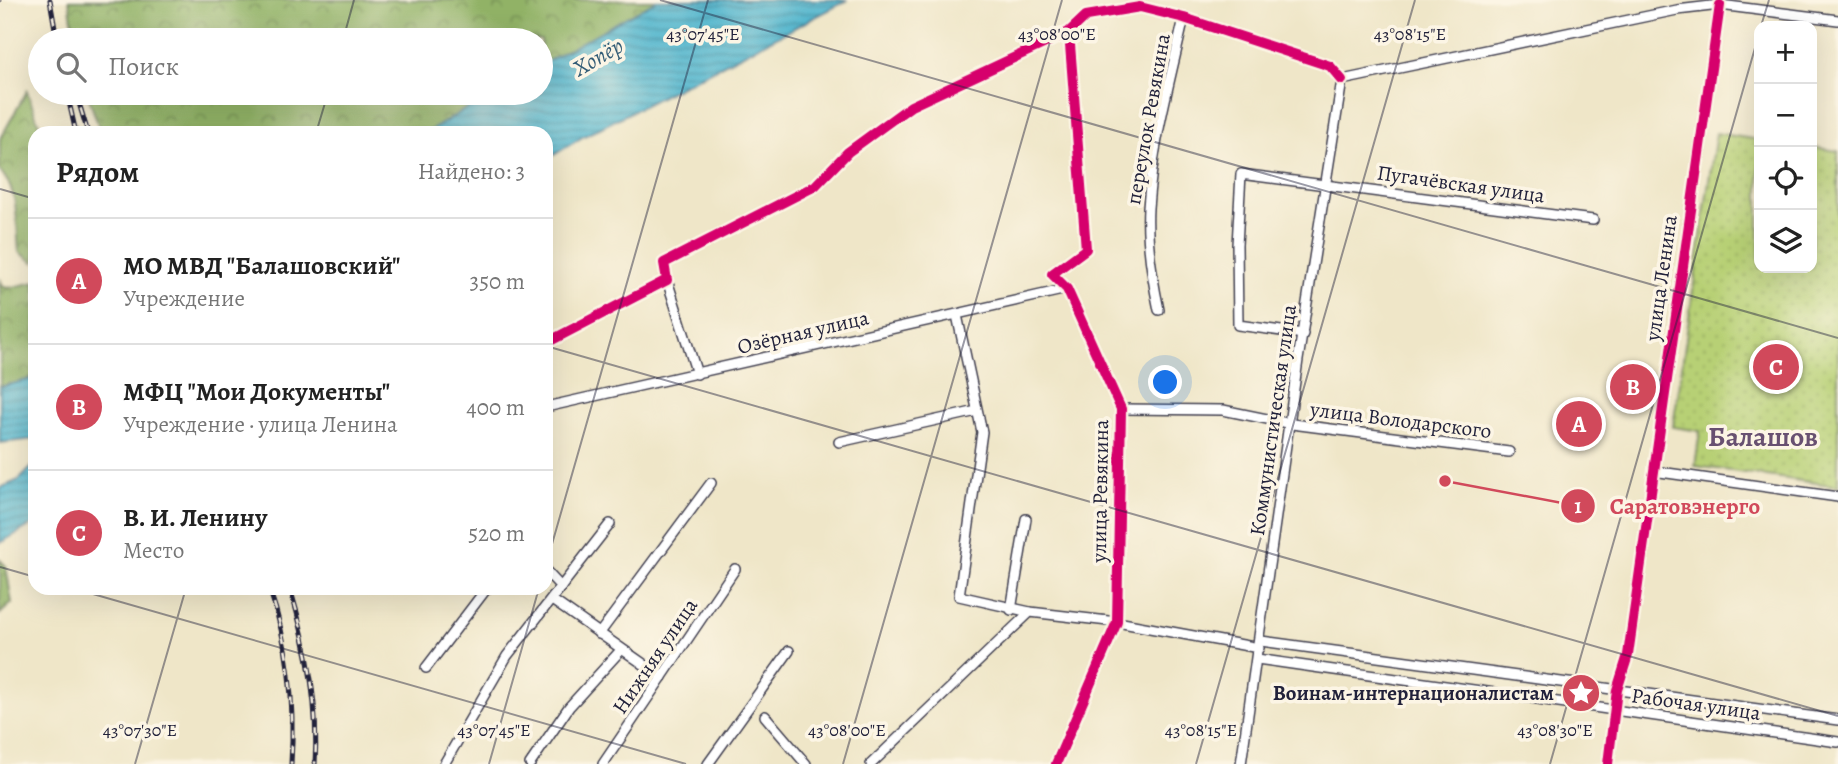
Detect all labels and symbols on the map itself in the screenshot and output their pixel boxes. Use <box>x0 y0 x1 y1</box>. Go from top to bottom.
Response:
text: 43°07'45"E <box>666 22 740 46</box>
text: 43°08'00"E <box>1018 22 1096 46</box>
text: 43°08'15"E <box>1374 22 1446 46</box>
water label: Хопёр <box>566 30 629 84</box>
street label: переулок Ревякина <box>1119 31 1177 207</box>
street label: Пугачёвская улица <box>1375 158 1547 210</box>
street label: улица Ленина <box>1638 213 1684 344</box>
street label: Коммунистическая улица <box>1243 302 1303 537</box>
street label: Озёрная улица <box>735 303 872 361</box>
pin: C <box>1753 341 1799 393</box>
pin: B <box>1610 361 1656 413</box>
your location <box>1148 365 1182 399</box>
street label: улица Володарского <box>1308 395 1493 445</box>
pin: A <box>1556 398 1602 450</box>
district label: Балашов <box>1708 418 1818 456</box>
street label: улица Ревякина <box>1085 419 1115 564</box>
callout: Саратовэнерго <box>1561 484 1774 528</box>
text: Саратовэнерго <box>1610 491 1760 522</box>
text: 1 <box>1574 492 1582 520</box>
street label: Нижняя улица <box>606 592 704 719</box>
place icon: Воинам-интернационалистам <box>1560 672 1602 714</box>
place label: Воинам-интернационалистам <box>1273 679 1554 707</box>
street label: Рабочая улица <box>1630 681 1763 727</box>
text: 43°07'30"E <box>103 718 177 742</box>
text: 43°07'45"E <box>457 718 531 742</box>
text: 43°08'00"E <box>808 718 886 742</box>
text: 43°08'15"E <box>1165 718 1237 742</box>
text: 43°08'30"E <box>1517 718 1593 742</box>

